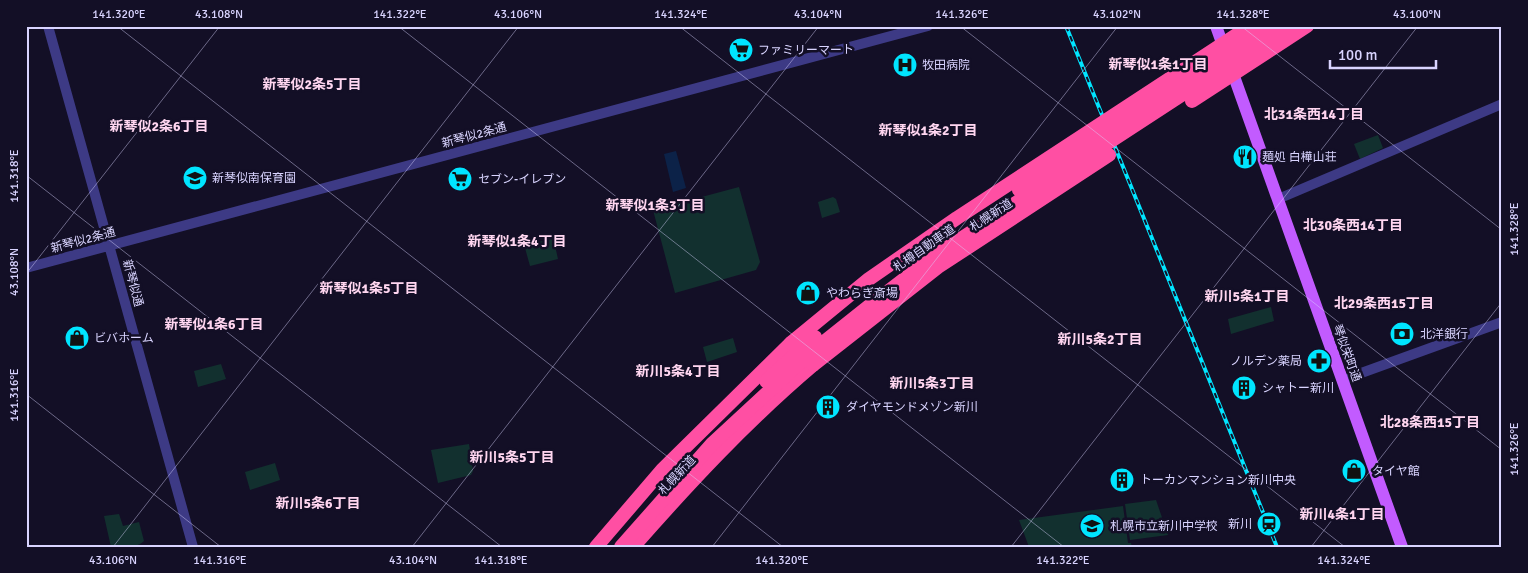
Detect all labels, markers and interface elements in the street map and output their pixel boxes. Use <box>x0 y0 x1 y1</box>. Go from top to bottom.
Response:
text: 141.320°E <box>92 7 146 22</box>
text: 43.108°N <box>195 7 243 22</box>
text: 141.322°E <box>373 7 427 22</box>
text: 43.106°N <box>494 7 542 22</box>
text: 141.324°E <box>654 7 708 22</box>
text: 43.104°N <box>794 7 842 22</box>
text: 141.326°E <box>935 7 989 22</box>
text: 43.102°N <box>1093 7 1141 22</box>
text: 141.328°E <box>1216 7 1270 22</box>
text: 43.100°N <box>1393 7 1441 22</box>
supermarket icon: ファミリーマート <box>728 37 754 63</box>
scale bar <box>1330 38 1437 70</box>
place label: ファミリーマート <box>758 43 854 58</box>
text: 100 m <box>1338 46 1378 64</box>
hospital icon: 牧田病院 <box>892 52 918 78</box>
district label: 新琴似1条1丁目 <box>1108 56 1208 73</box>
place label: 牧田病院 <box>922 58 970 73</box>
district label: 新琴似2条5丁目 <box>262 76 362 93</box>
district label: 北31条西14丁目 <box>1264 106 1364 123</box>
district label: 新琴似2条6丁目 <box>109 118 209 135</box>
street label: 新琴似2条通 <box>440 120 508 151</box>
district label: 新琴似1条2丁目 <box>878 122 978 139</box>
restaurant icon: 麺処 白樺山荘 <box>1232 144 1258 170</box>
text: 141.318°E <box>7 149 22 203</box>
place label: 麺処 白樺山荘 <box>1262 150 1337 165</box>
school or university icon: 新琴似南保育園 <box>182 165 208 191</box>
supermarket icon: セブン-イレブン <box>447 166 473 192</box>
place label: 新琴似南保育園 <box>212 171 296 186</box>
place label: セブン-イレブン <box>478 172 566 187</box>
street label: 札幌新道 <box>967 196 1015 235</box>
district label: 新琴似1条3丁目 <box>605 197 705 214</box>
text: 141.328°E <box>1507 202 1522 256</box>
district label: 北30条西14丁目 <box>1303 217 1403 234</box>
street label: 札樽自動車道 <box>890 222 958 275</box>
street label: 新琴似2条通 <box>49 225 117 256</box>
district label: 新琴似1条4丁目 <box>467 233 567 250</box>
text: 43.108°N <box>7 248 22 296</box>
street label: 新琴似通 <box>119 258 146 308</box>
district label: 新琴似1条5丁目 <box>319 280 419 297</box>
shop icon: やわらぎ斎場 <box>795 280 821 306</box>
place label: やわらぎ斎場 <box>826 286 898 301</box>
district label: 新川5条1丁目 <box>1204 288 1290 305</box>
district label: 北29条西15丁目 <box>1334 295 1434 312</box>
district label: 新琴似1条6丁目 <box>164 316 264 333</box>
bank icon: 北洋銀行 <box>1389 321 1415 347</box>
street label: 琴似栄町通 <box>1329 322 1364 384</box>
shop icon: ビバホーム <box>64 325 90 351</box>
place label: 北洋銀行 <box>1420 327 1468 342</box>
place label: ビバホーム <box>94 331 154 346</box>
district label: 新川5条2丁目 <box>1057 331 1143 348</box>
pharmacy icon: ノルデン薬局 <box>1306 348 1332 374</box>
place label: ノルデン薬局 <box>1230 354 1302 369</box>
district label: 新川5条4丁目 <box>635 363 721 380</box>
text: 141.316°E <box>7 368 22 422</box>
district label: 新川5条3丁目 <box>889 375 975 392</box>
building icon: シャトー新川 <box>1231 375 1257 401</box>
place label: シャトー新川 <box>1262 381 1334 396</box>
building icon: ダイヤモンドメゾン新川 <box>815 394 841 420</box>
place label: ダイヤモンドメゾン新川 <box>846 400 978 415</box>
district label: 北28条西15丁目 <box>1380 414 1480 431</box>
text: 141.326°E <box>1507 422 1522 476</box>
district label: 新川5条5丁目 <box>469 449 555 466</box>
street label: 札幌新道 <box>656 453 699 498</box>
shop icon: タイヤ館 <box>1341 458 1367 484</box>
place label: タイヤ館 <box>1372 464 1420 479</box>
building icon: トーカンマンション新川中央 <box>1109 467 1135 493</box>
place label: トーカンマンション新川中央 <box>1140 473 1296 488</box>
district label: 新川5条6丁目 <box>275 495 361 512</box>
district label: 新川4条1丁目 <box>1299 506 1385 523</box>
station icon: 新川 <box>1256 511 1282 537</box>
school or university icon: 札幌市立新川中学校 <box>1079 513 1105 539</box>
place label: 新川 <box>1228 517 1252 532</box>
place label: 札幌市立新川中学校 <box>1110 519 1218 534</box>
text: 43.106°N <box>89 553 137 568</box>
text: 141.316°E <box>193 553 247 568</box>
text: 43.104°N <box>389 553 437 568</box>
text: 141.318°E <box>474 553 528 568</box>
text: 141.320°E <box>755 553 809 568</box>
text: 141.322°E <box>1036 553 1090 568</box>
text: 141.324°E <box>1317 553 1371 568</box>

